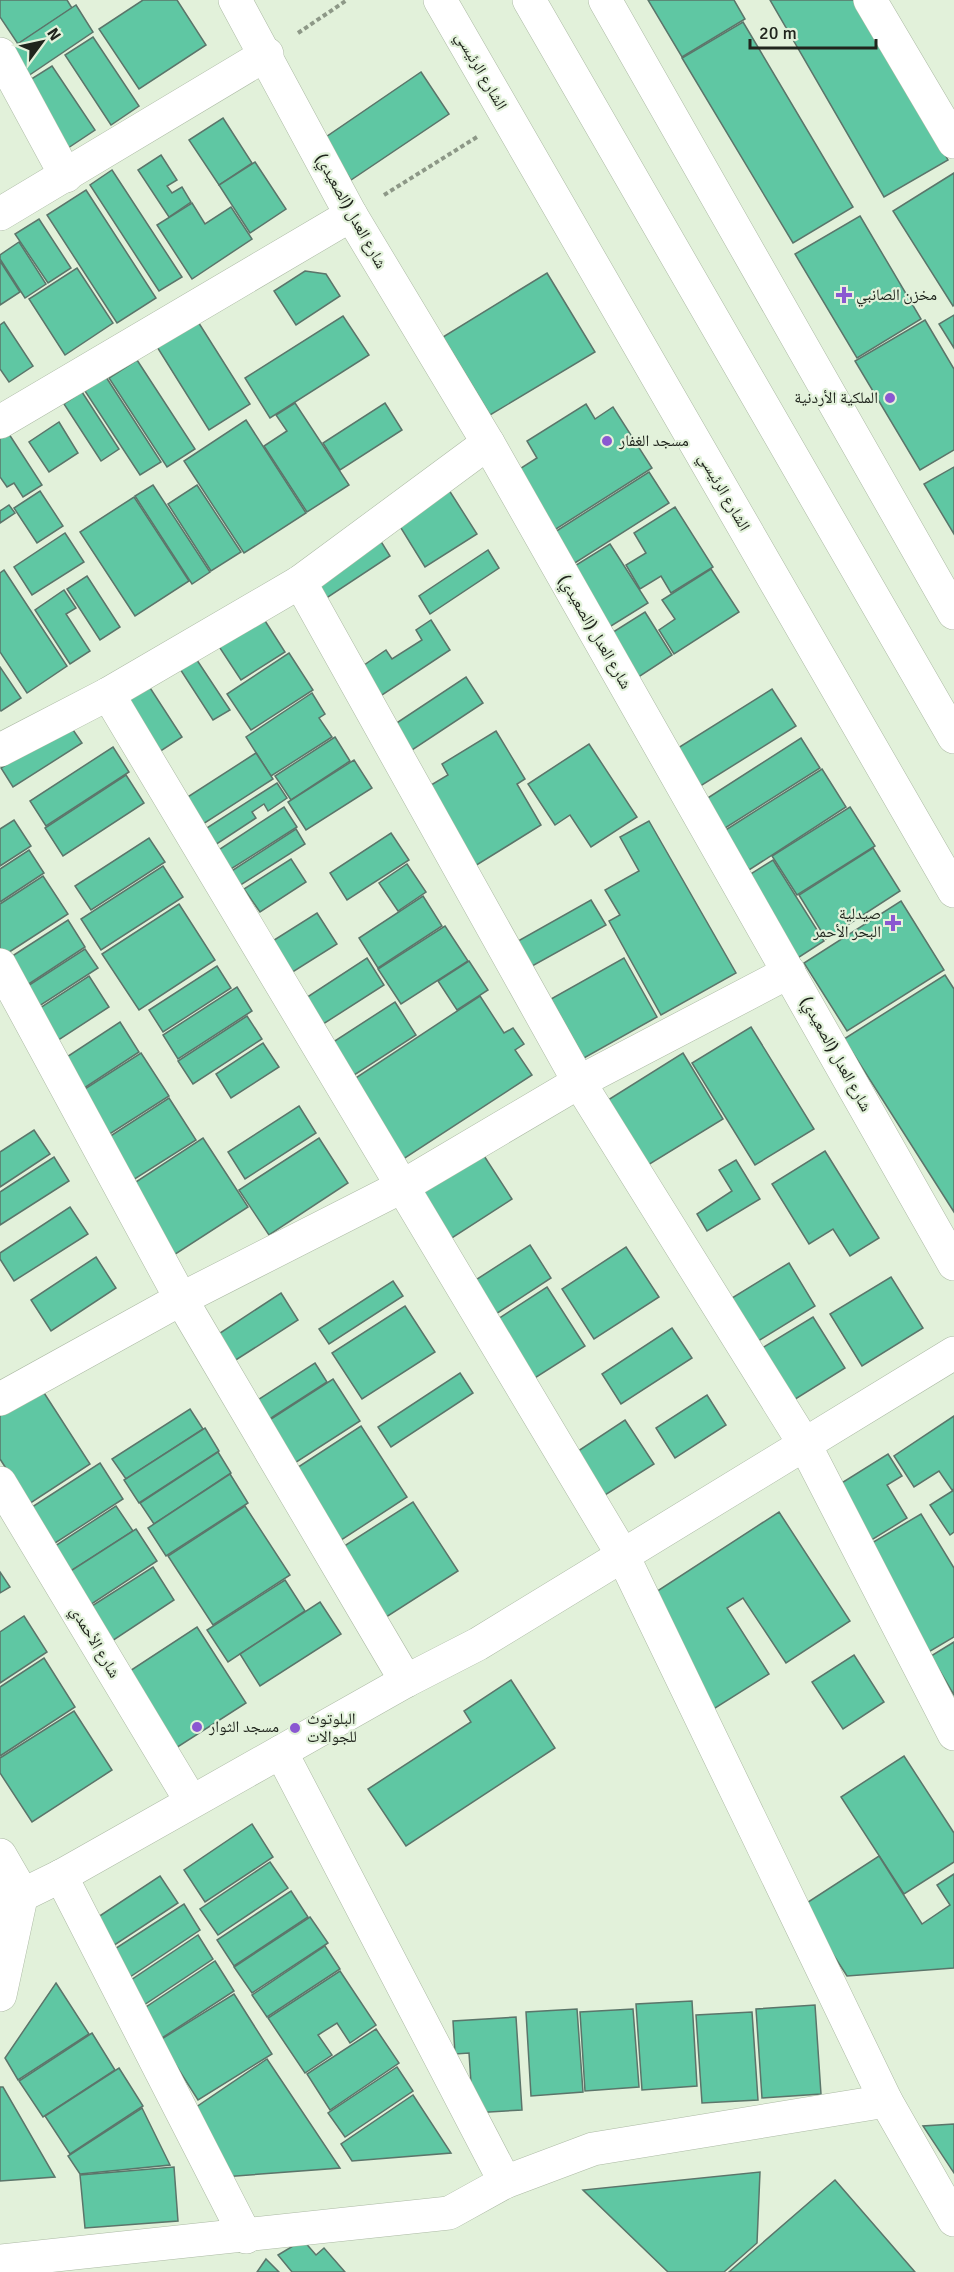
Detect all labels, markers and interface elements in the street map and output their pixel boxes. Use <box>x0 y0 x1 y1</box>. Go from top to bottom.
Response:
north arrow <box>12 12 72 72</box>
scale bar <box>750 12 876 50</box>
text: 20 m <box>759 22 797 44</box>
text: N <box>42 24 65 44</box>
street label: الشارع الرئيسي <box>449 28 511 115</box>
street label: شارع العدل (الصعيدي) <box>309 150 391 273</box>
place label: مخزن الصانبي <box>856 285 937 307</box>
marker: مخزن الصانبي <box>837 288 851 302</box>
place label: الملكية الأردنية <box>794 388 878 408</box>
marker: الملكية الأردنية <box>883 391 897 405</box>
place label: مسجد الغفار <box>618 431 689 451</box>
marker: مسجد الغفار <box>600 434 614 448</box>
street label: الشارع الرئيسي <box>692 449 754 536</box>
street label: شارع العدل (الصعيدي) <box>552 571 636 694</box>
place label: صيدلية البحر الأحمر <box>812 904 881 942</box>
marker: صيدلية البحر الأحمر <box>886 916 900 930</box>
street label: شارع العدل (الصعيدي) <box>794 993 876 1116</box>
street label: شارع الأحمدي <box>64 1602 124 1683</box>
place label: البلوتوث للجوالات <box>307 1709 357 1747</box>
place label: مسجد الثوار <box>208 1717 279 1737</box>
marker: مسجد الثوار <box>190 1720 204 1734</box>
marker: البلوتوث للجوالات <box>288 1721 302 1735</box>

